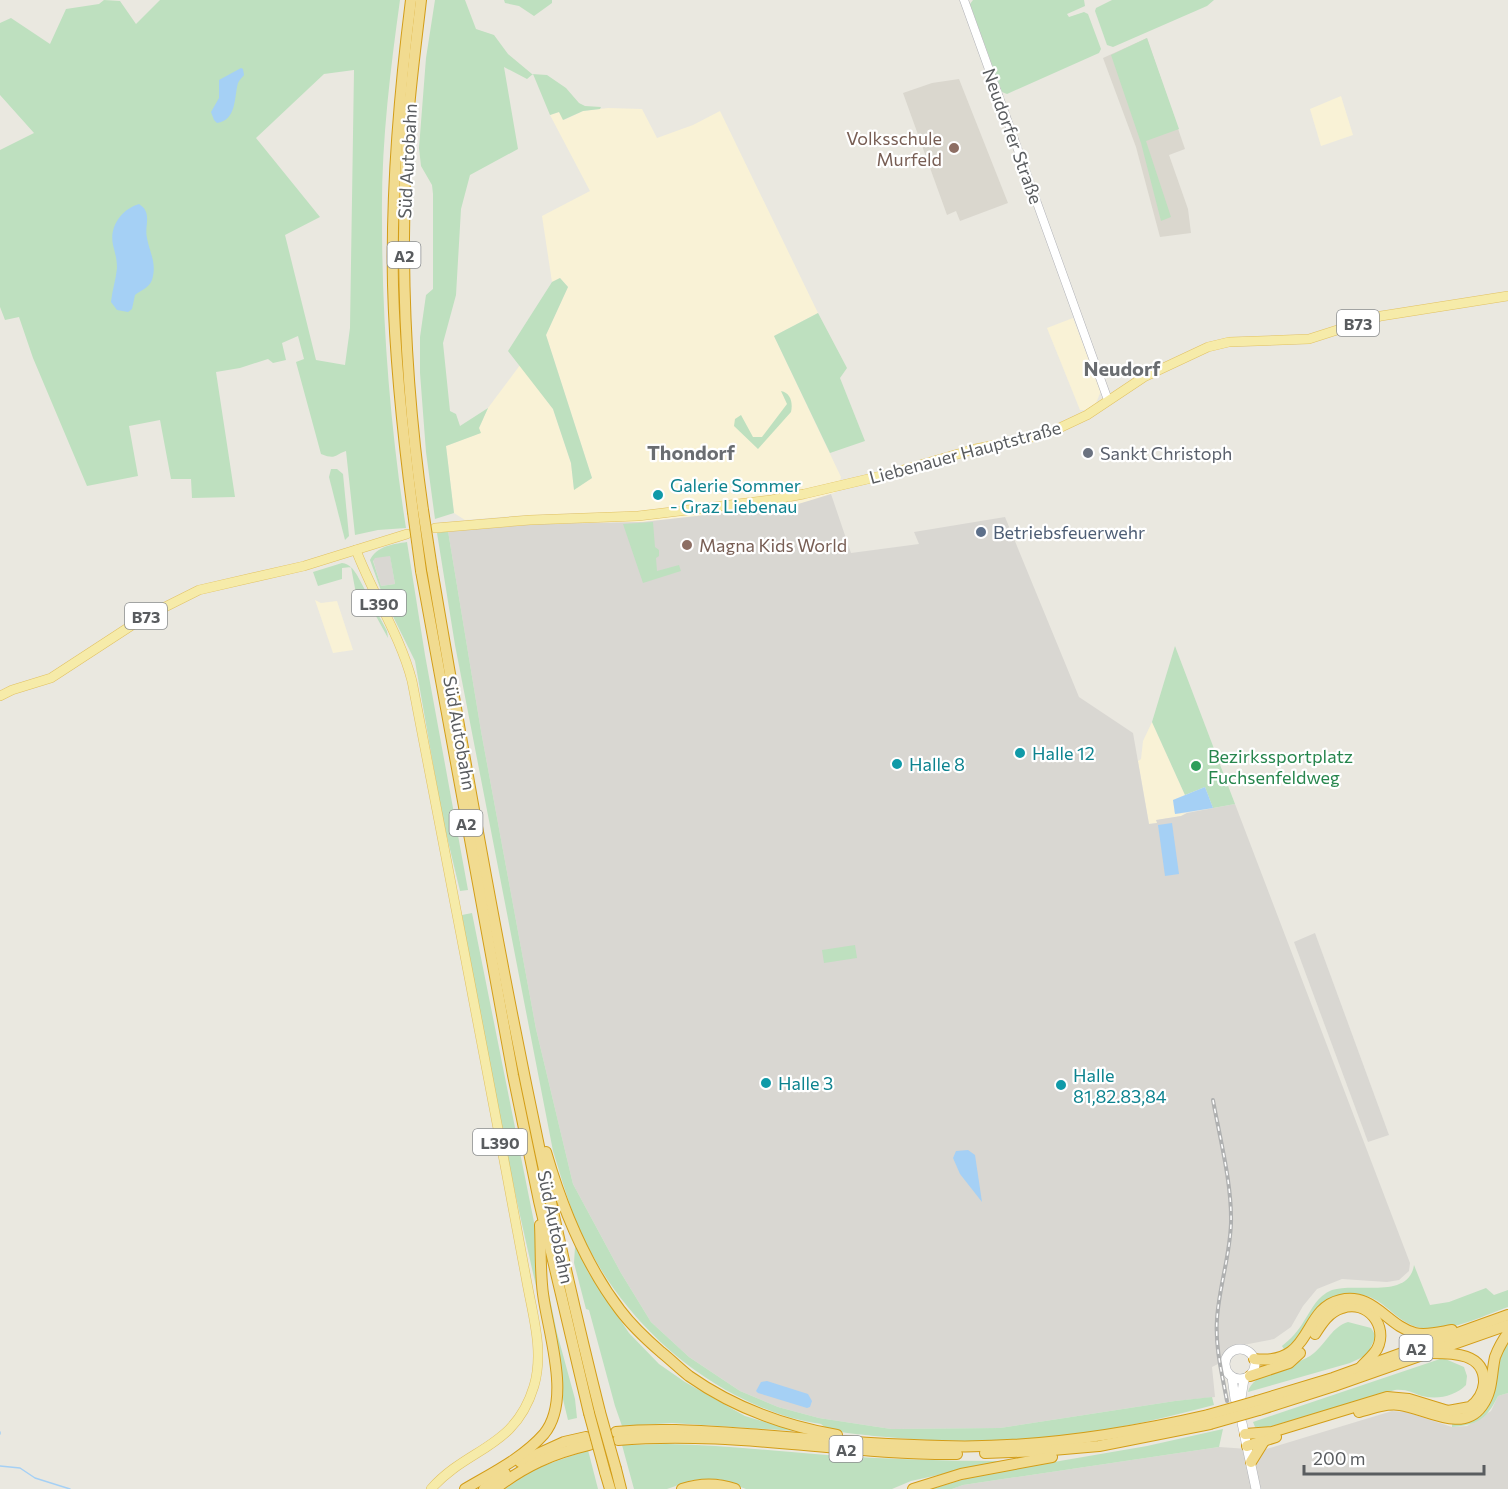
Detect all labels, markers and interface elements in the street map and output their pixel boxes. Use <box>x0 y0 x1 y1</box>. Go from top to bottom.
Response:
street label: Neudorfer Straße <box>978 65 1048 207</box>
street label: Süd Autobahn <box>393 103 421 219</box>
place label: Volksschule Murfeld <box>846 127 942 170</box>
marker: Volksschule Murfeld <box>947 141 961 155</box>
road number: A2 <box>388 242 420 268</box>
road number: B73 <box>1337 310 1379 336</box>
district label: Neudorf <box>1083 356 1161 380</box>
street label: Liebenauer Hauptstraße <box>867 416 1063 488</box>
district label: Thondorf <box>647 440 736 464</box>
place label: Sankt Christoph <box>1100 442 1232 464</box>
marker: Sankt Christoph <box>1081 446 1095 460</box>
place label: Galerie Sommer - Graz Liebenau <box>670 474 801 517</box>
marker: Galerie Sommer - Graz Liebenau <box>651 488 665 502</box>
place label: Betriebsfeuerwehr <box>993 521 1145 543</box>
marker: Betriebsfeuerwehr <box>974 525 988 539</box>
place label: Magna Kids World <box>699 534 847 556</box>
marker: Magna Kids World <box>680 538 694 552</box>
road number: L390 <box>352 590 406 616</box>
road number: B73 <box>125 603 167 629</box>
street label: Süd Autobahn <box>439 674 481 792</box>
place label: Halle 12 <box>1032 742 1095 764</box>
place label: Bezirkssportplatz Fuchsenfeldweg <box>1208 745 1353 788</box>
marker: Halle 12 <box>1013 746 1027 760</box>
place label: Halle 8 <box>909 753 965 775</box>
marker: Halle 8 <box>890 757 904 771</box>
marker: Bezirkssportplatz Fuchsenfeldweg <box>1189 759 1203 773</box>
road number: A2 <box>450 810 482 836</box>
place label: Halle 81,82.83,84 <box>1073 1064 1167 1107</box>
place label: Halle 3 <box>778 1072 833 1094</box>
marker: Halle 3 <box>759 1076 773 1090</box>
marker: Halle 81,82.83,84 <box>1054 1078 1068 1092</box>
road number: L390 <box>473 1129 527 1155</box>
street label: Süd Autobahn <box>533 1168 579 1286</box>
road number: A2 <box>1400 1335 1432 1361</box>
road number: A2 <box>830 1436 862 1462</box>
scale bar <box>1304 1438 1484 1476</box>
text: 200 m <box>1313 1447 1366 1469</box>

